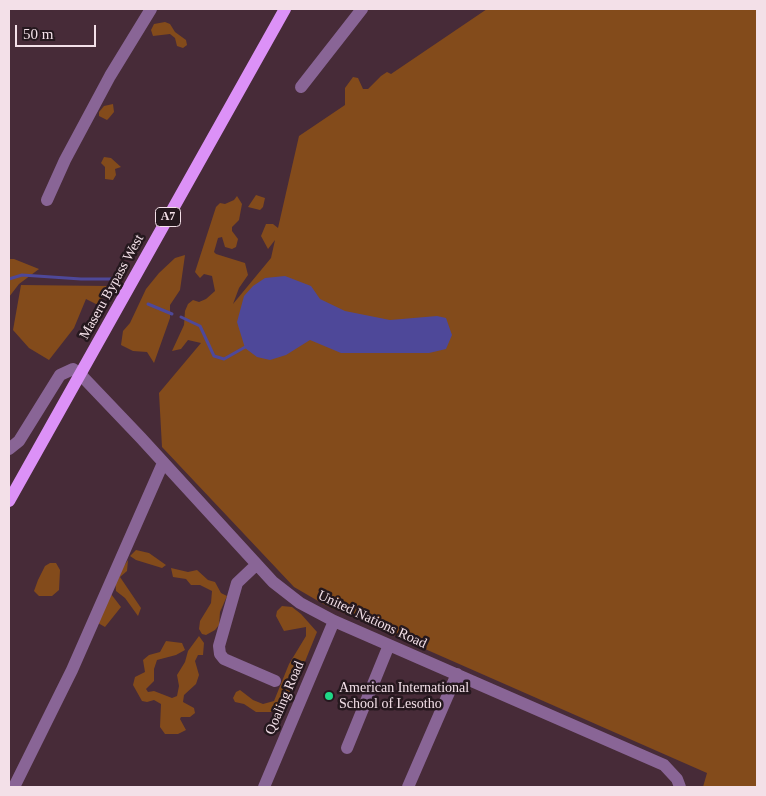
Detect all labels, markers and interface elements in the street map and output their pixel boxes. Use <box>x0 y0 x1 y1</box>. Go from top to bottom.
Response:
scale bar <box>18 15 99 47</box>
text: 50 m <box>23 26 53 42</box>
road number: A7 <box>156 208 180 226</box>
street label: Maseru Bypass West <box>76 232 148 342</box>
street label: United Nations Road <box>315 587 429 653</box>
street label: Qoaling Road <box>262 659 308 737</box>
place label: American International School of Lesotho <box>339 680 469 712</box>
marker: American International School of Lesotho <box>323 690 335 702</box>

